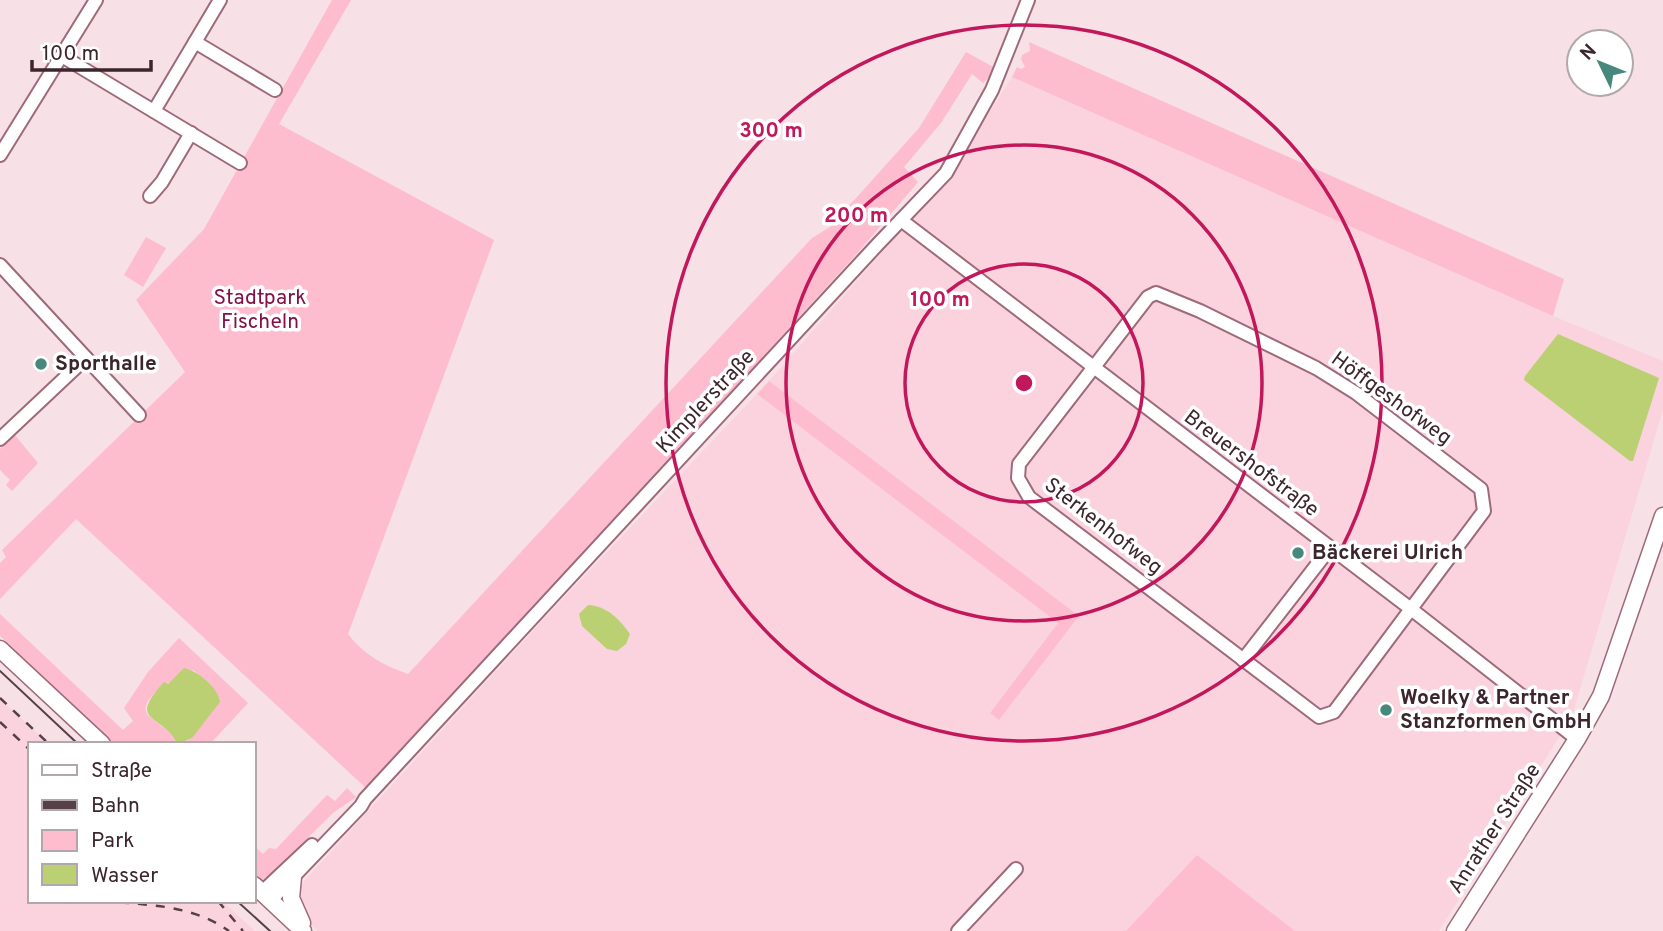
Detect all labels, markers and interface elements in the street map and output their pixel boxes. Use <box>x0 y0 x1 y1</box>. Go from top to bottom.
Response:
scale bar <box>32 28 150 72</box>
north arrow <box>1565 28 1635 98</box>
text: N <box>1576 40 1602 66</box>
text: 100 m <box>42 41 99 68</box>
text: 300 m <box>739 118 803 145</box>
text: 200 m <box>824 203 888 230</box>
park label: Stadtpark Fischeln <box>213 285 307 336</box>
text: 100 m <box>910 287 970 314</box>
street label: Kimplerstraße <box>651 344 761 460</box>
street label: Höffgeshofweg <box>1325 346 1457 452</box>
place label: Sporthalle <box>55 351 157 378</box>
marker: Sporthalle <box>33 356 49 372</box>
centre of rings <box>1012 371 1036 395</box>
street label: Breuershofstraße <box>1178 404 1324 524</box>
street label: Sterkenhofweg <box>1038 472 1168 582</box>
place label: Bäckerei Ulrich <box>1312 540 1463 567</box>
marker: Bäckerei Ulrich <box>1290 545 1306 561</box>
place label: Woelky & Partner Stanzformen GmbH <box>1400 685 1592 736</box>
marker: Woelky & Partner Stanzformen GmbH <box>1378 702 1394 718</box>
legend <box>28 742 256 903</box>
text: Straße <box>91 758 152 785</box>
street label: Anrather Straße <box>1443 759 1547 899</box>
text: Bahn <box>91 793 140 820</box>
text: Park <box>91 828 134 855</box>
text: Wasser <box>91 863 158 890</box>

